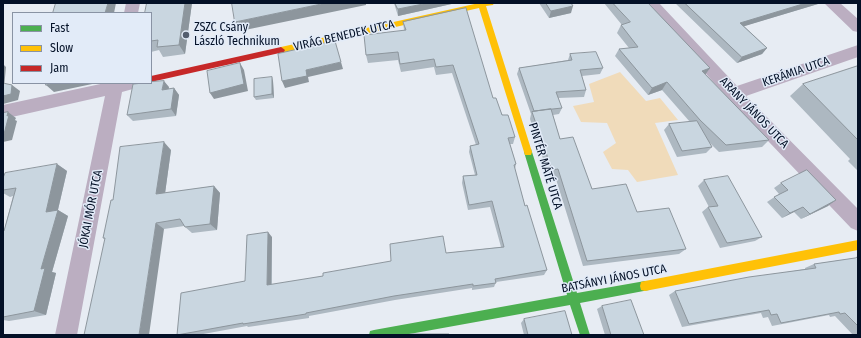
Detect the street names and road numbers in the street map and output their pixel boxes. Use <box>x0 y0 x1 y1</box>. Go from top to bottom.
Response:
street label: VIRÁG BENEDEK UTCA <box>292 17 396 55</box>
street label: KERÁMIA UTCA <box>760 54 832 90</box>
street label: ARANY JÁNOS UTCA <box>717 75 791 151</box>
street label: PINTÉR MÁTÉ UTCA <box>525 121 565 211</box>
street label: JÓKAI MÓR UTCA <box>76 169 106 249</box>
street label: BATSÁNYI JÁNOS UTCA <box>560 262 668 296</box>

